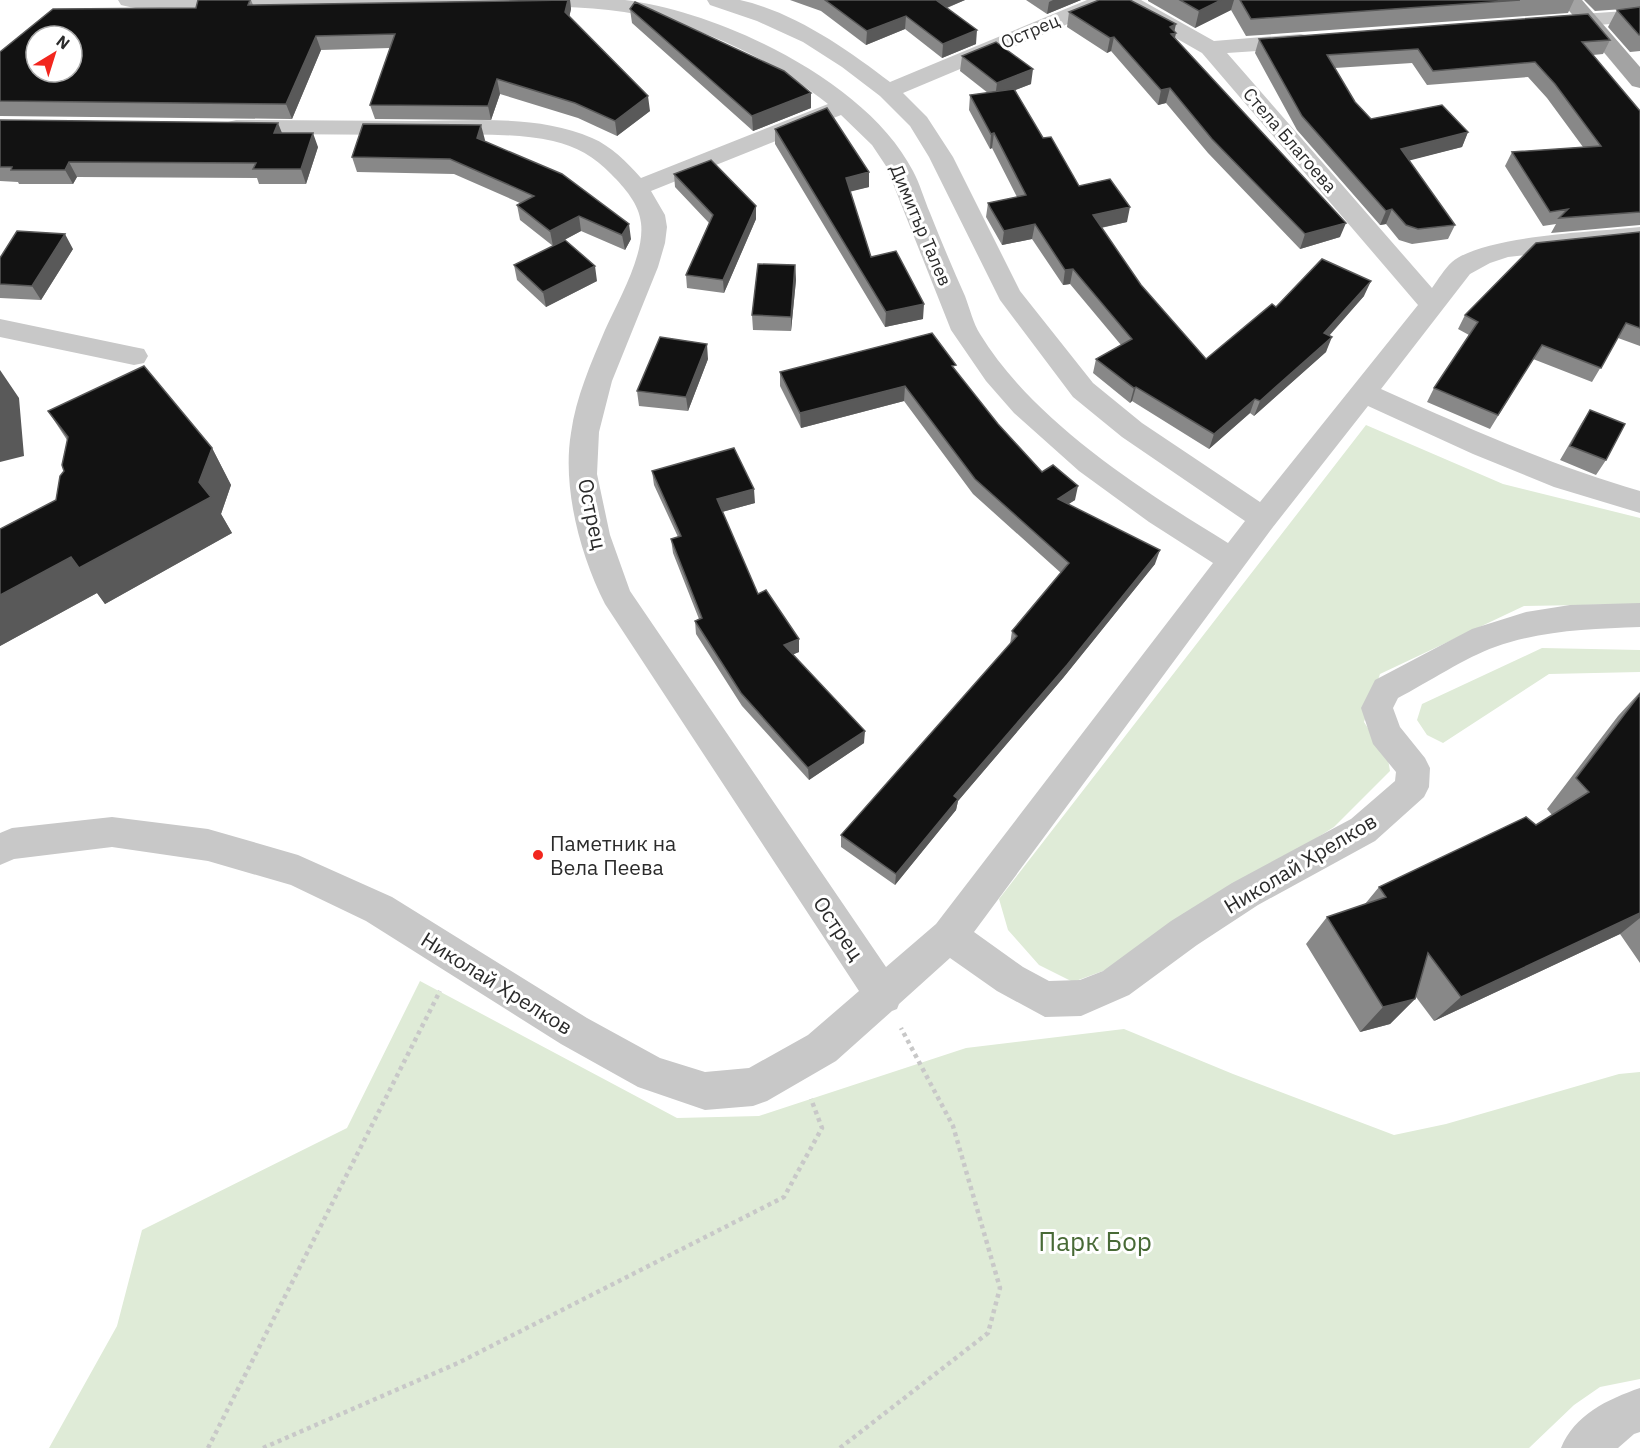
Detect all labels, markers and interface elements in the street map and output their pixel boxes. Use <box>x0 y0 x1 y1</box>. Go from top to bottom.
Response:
street label: Острец <box>997 8 1063 54</box>
north arrow <box>24 24 84 84</box>
text: N <box>53 31 74 54</box>
street label: Стела Благоева <box>1238 83 1342 197</box>
street label: Димитър Талев <box>885 161 957 289</box>
street label: Острец <box>572 476 614 552</box>
street label: Николай Хрелков <box>1218 806 1382 920</box>
place label: Паметник на Вела Пеева <box>550 829 676 881</box>
marker: Паметник на Вела Пеева <box>531 848 545 862</box>
street label: Острец <box>807 890 871 966</box>
street label: Николай Хрелков <box>416 925 578 1041</box>
park label: Парк Бор <box>1038 1224 1152 1258</box>

